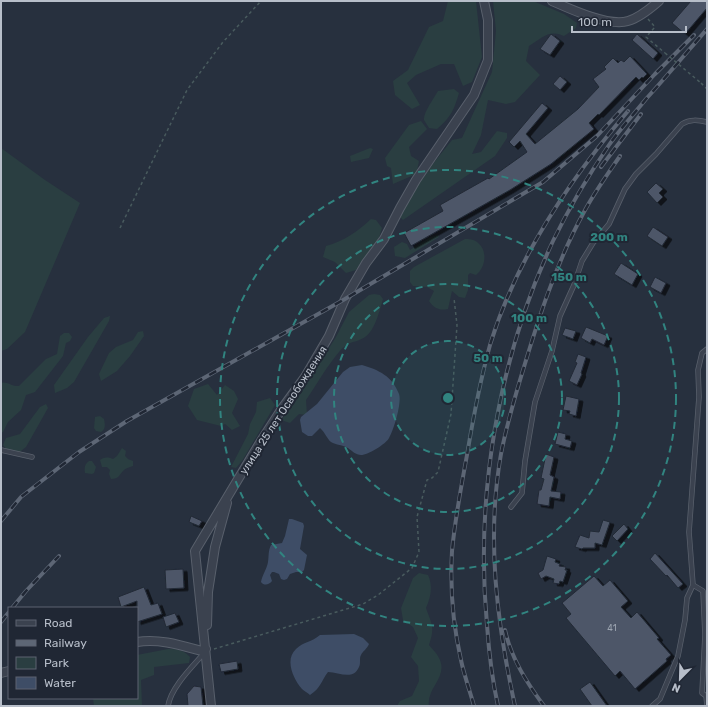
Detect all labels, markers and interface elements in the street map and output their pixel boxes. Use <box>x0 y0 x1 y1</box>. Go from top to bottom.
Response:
scale bar <box>572 8 686 34</box>
text: 100 m <box>578 15 612 29</box>
text: 200 m <box>590 230 628 244</box>
text: 150 m <box>551 270 587 284</box>
text: 100 m <box>511 311 547 325</box>
street label: улица 25 лет Освобождения <box>237 344 330 477</box>
text: 50 m <box>473 351 503 365</box>
centre of rings <box>441 391 455 405</box>
legend <box>8 607 138 699</box>
text: Road <box>44 616 72 630</box>
house number: 41 <box>607 623 617 633</box>
text: Railway <box>44 636 87 650</box>
text: Park <box>44 656 70 670</box>
north arrow <box>660 659 700 699</box>
text: Water <box>44 676 76 690</box>
text: N <box>670 680 682 695</box>

